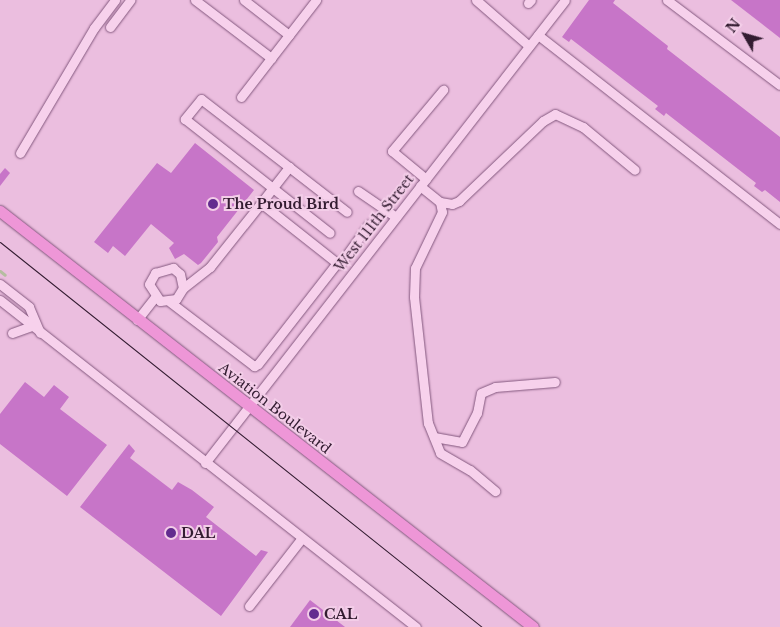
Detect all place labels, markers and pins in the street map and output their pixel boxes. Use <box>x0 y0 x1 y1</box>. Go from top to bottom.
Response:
place label: The Proud Bird <box>223 196 339 212</box>
marker: The Proud Bird <box>207 198 219 210</box>
place label: DAL <box>181 525 215 541</box>
marker: DAL <box>165 527 177 539</box>
place label: CAL <box>324 606 357 622</box>
marker: CAL <box>308 608 320 620</box>

